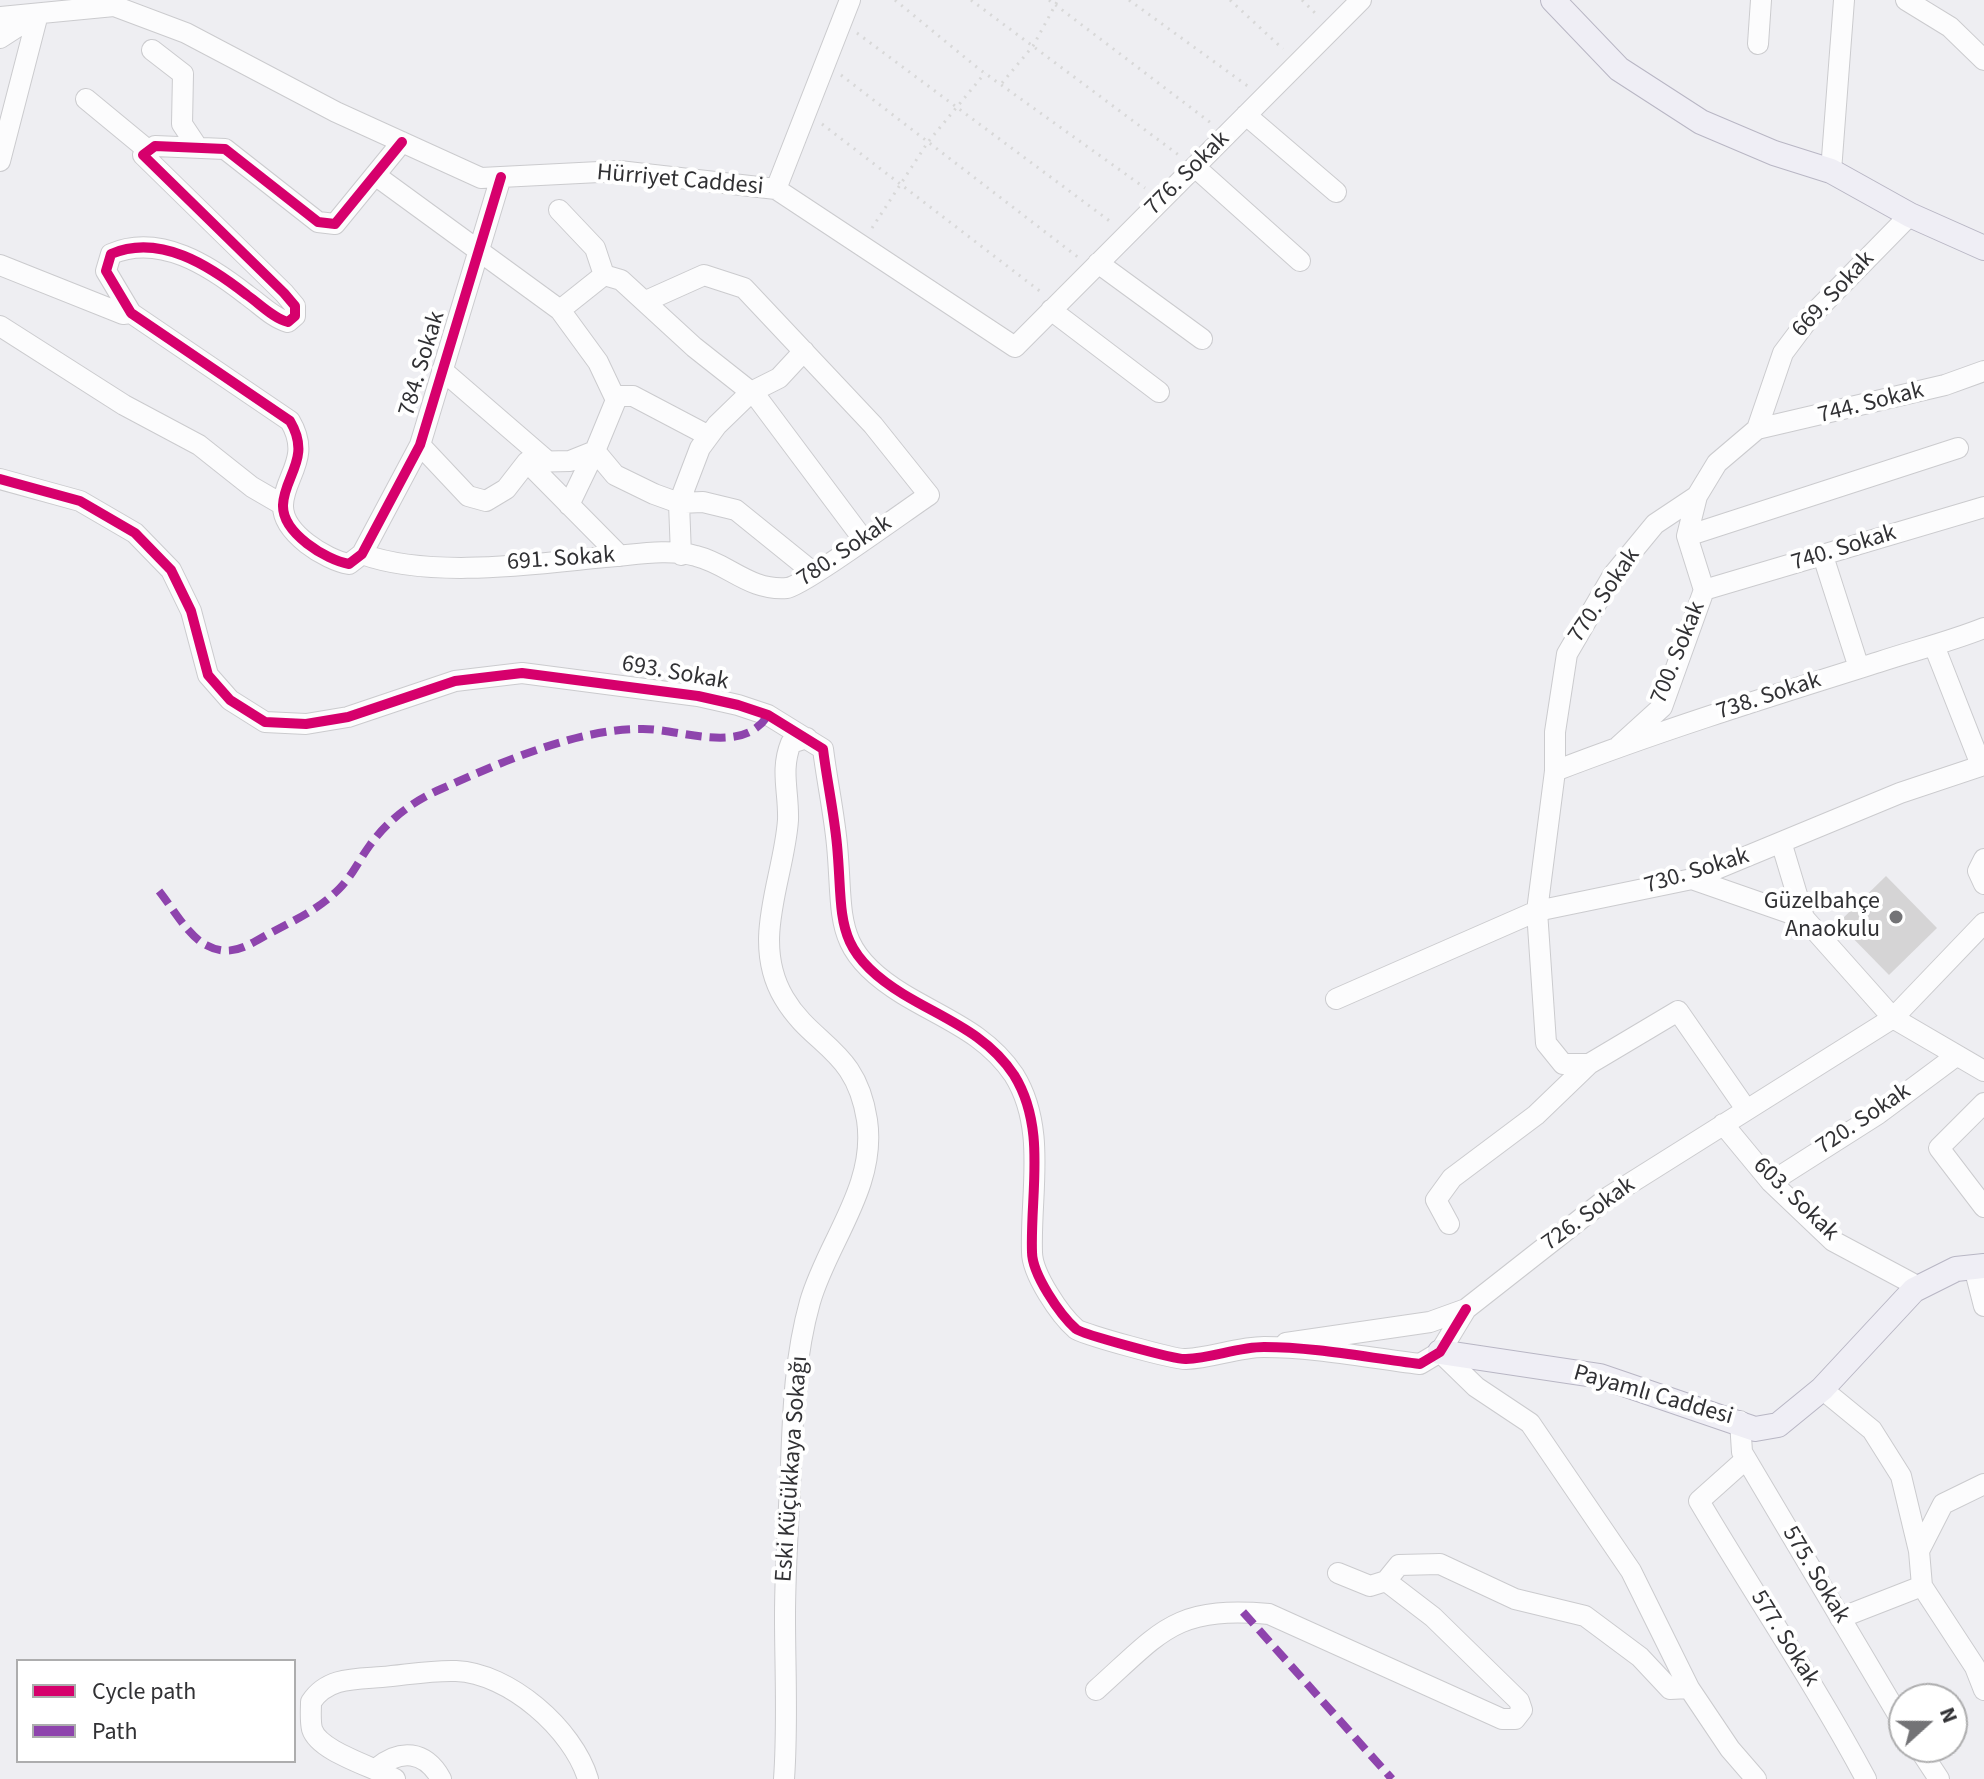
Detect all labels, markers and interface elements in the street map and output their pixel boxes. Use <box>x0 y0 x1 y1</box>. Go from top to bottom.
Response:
street label: 776. Sokak <box>1140 126 1236 222</box>
street label: Hürriyet Caddesi <box>595 159 765 203</box>
street label: 669. Sokak <box>1787 246 1881 344</box>
street label: 784. Sokak <box>393 308 453 420</box>
street label: 744. Sokak <box>1815 377 1927 431</box>
street label: 780. Sokak <box>792 510 898 594</box>
street label: 740. Sokak <box>1788 519 1900 579</box>
street label: 691. Sokak <box>506 542 616 578</box>
street label: 770. Sokak <box>1563 543 1647 649</box>
street label: 700. Sokak <box>1645 598 1713 708</box>
street label: 693. Sokak <box>619 650 731 698</box>
street label: 738. Sokak <box>1713 667 1825 727</box>
street label: 730. Sokak <box>1641 842 1753 902</box>
place label: Güzelbahçe Anaokulu <box>1764 889 1880 945</box>
marker: Güzelbahçe Anaokulu <box>1887 908 1905 926</box>
street label: 720. Sokak <box>1811 1078 1917 1162</box>
street label: 603. Sokak <box>1746 1152 1844 1248</box>
street label: 726. Sokak <box>1537 1172 1641 1258</box>
street label: Eski Küçükkaya Sokağı <box>771 1355 815 1583</box>
street label: Payamlı Caddesi <box>1570 1359 1736 1433</box>
street label: 575. Sokak <box>1775 1521 1855 1629</box>
street label: 577. Sokak <box>1743 1586 1825 1692</box>
legend <box>16 1659 296 1763</box>
text: Cycle path <box>92 1674 196 1709</box>
north arrow <box>1888 1683 1968 1763</box>
text: N <box>1931 1703 1966 1728</box>
text: Path <box>92 1714 138 1749</box>

